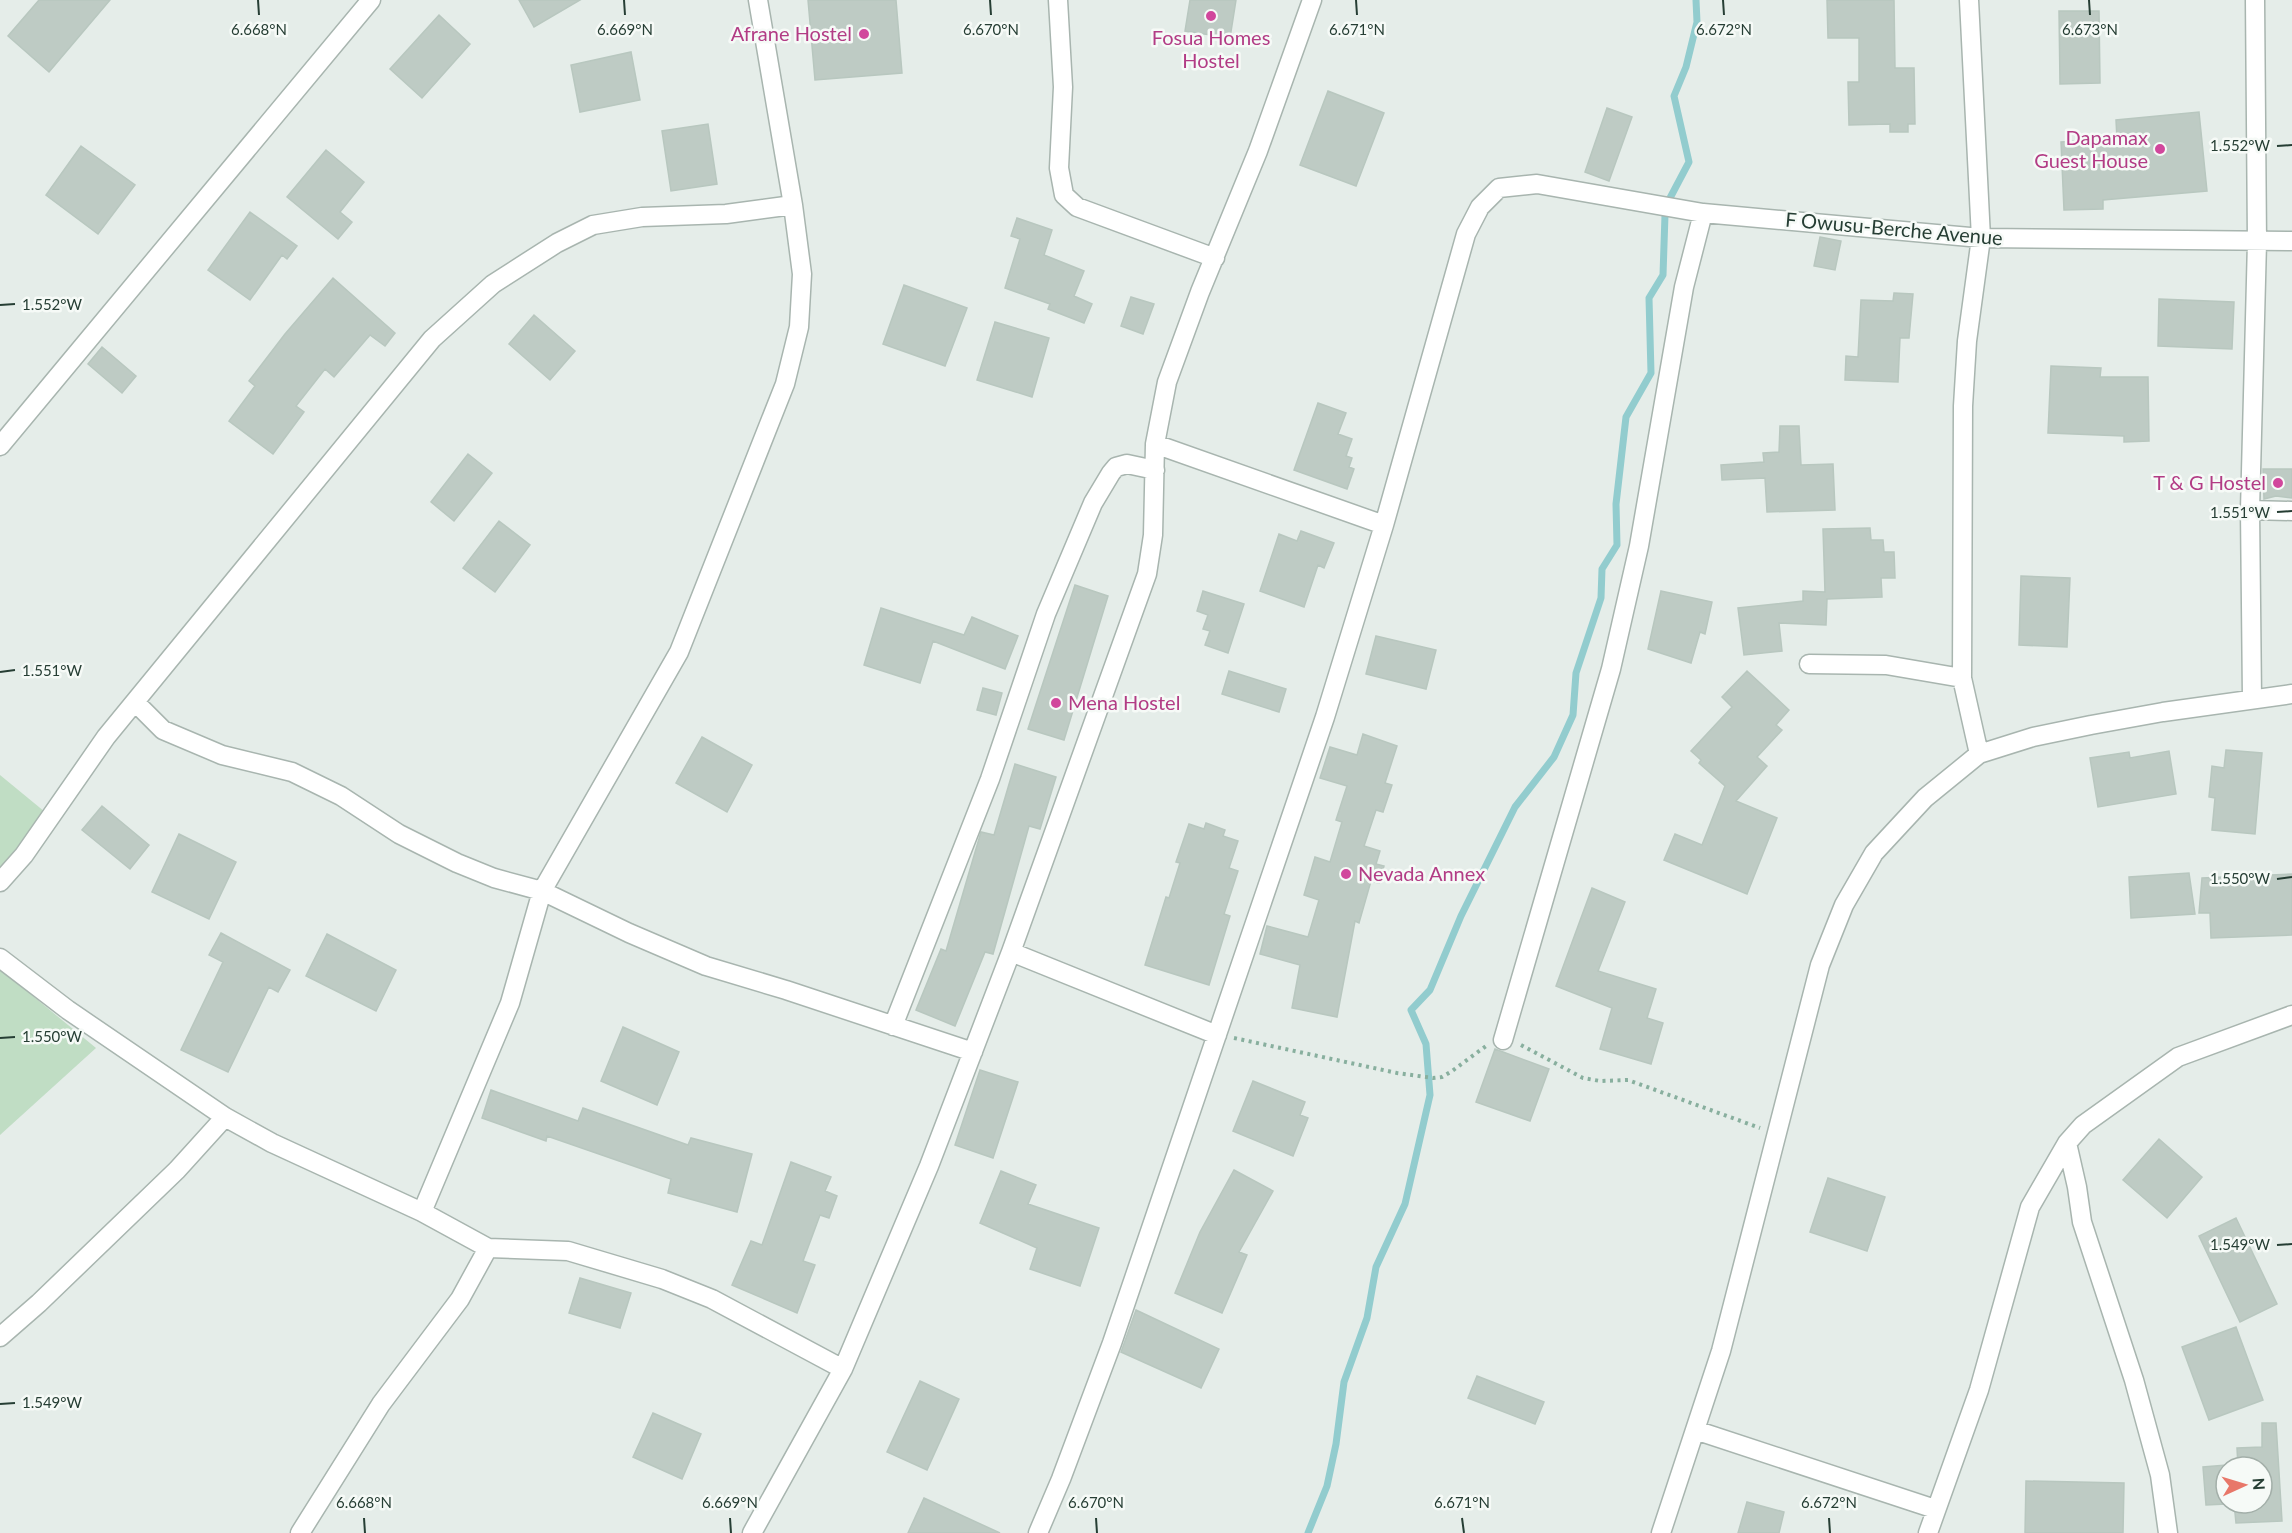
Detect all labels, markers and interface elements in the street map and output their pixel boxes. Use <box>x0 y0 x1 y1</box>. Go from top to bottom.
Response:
marker: Fosua Homes Hostel <box>1204 9 1218 23</box>
text: 6.668°N <box>231 20 287 38</box>
text: 6.669°N <box>597 20 653 38</box>
text: 6.670°N <box>963 20 1019 38</box>
text: 6.671°N <box>1329 20 1385 38</box>
text: 6.672°N <box>1696 20 1752 38</box>
text: 6.673°N <box>2062 20 2118 38</box>
place label: Afrane Hostel <box>731 21 852 45</box>
place label: Fosua Homes Hostel <box>1152 25 1270 72</box>
marker: Afrane Hostel <box>857 27 871 41</box>
place label: Dapamax Guest House <box>2034 125 2148 172</box>
text: 1.552°W <box>2210 136 2271 154</box>
marker: Dapamax Guest House <box>2153 142 2167 156</box>
street label: F Owusu-Berche Avenue <box>1784 207 2004 249</box>
text: 1.552°W <box>22 295 83 313</box>
place label: T & G Hostel <box>2153 470 2266 494</box>
marker: T & G Hostel <box>2271 476 2285 490</box>
text: 1.551°W <box>2210 503 2271 521</box>
text: 1.551°W <box>22 661 83 679</box>
place label: Mena Hostel <box>1068 690 1180 714</box>
marker: Mena Hostel <box>1049 696 1063 710</box>
place label: Nevada Annex <box>1358 861 1485 885</box>
marker: Nevada Annex <box>1339 867 1353 881</box>
text: 1.550°W <box>2210 869 2271 887</box>
text: 1.550°W <box>22 1027 83 1045</box>
text: 1.549°W <box>2210 1235 2271 1253</box>
text: 1.549°W <box>22 1393 83 1411</box>
north arrow <box>2214 1455 2274 1515</box>
text: N <box>2250 1477 2269 1491</box>
text: 6.668°N <box>336 1493 392 1511</box>
text: 6.669°N <box>702 1493 758 1511</box>
text: 6.670°N <box>1068 1493 1124 1511</box>
text: 6.671°N <box>1434 1493 1490 1511</box>
text: 6.672°N <box>1801 1493 1857 1511</box>

